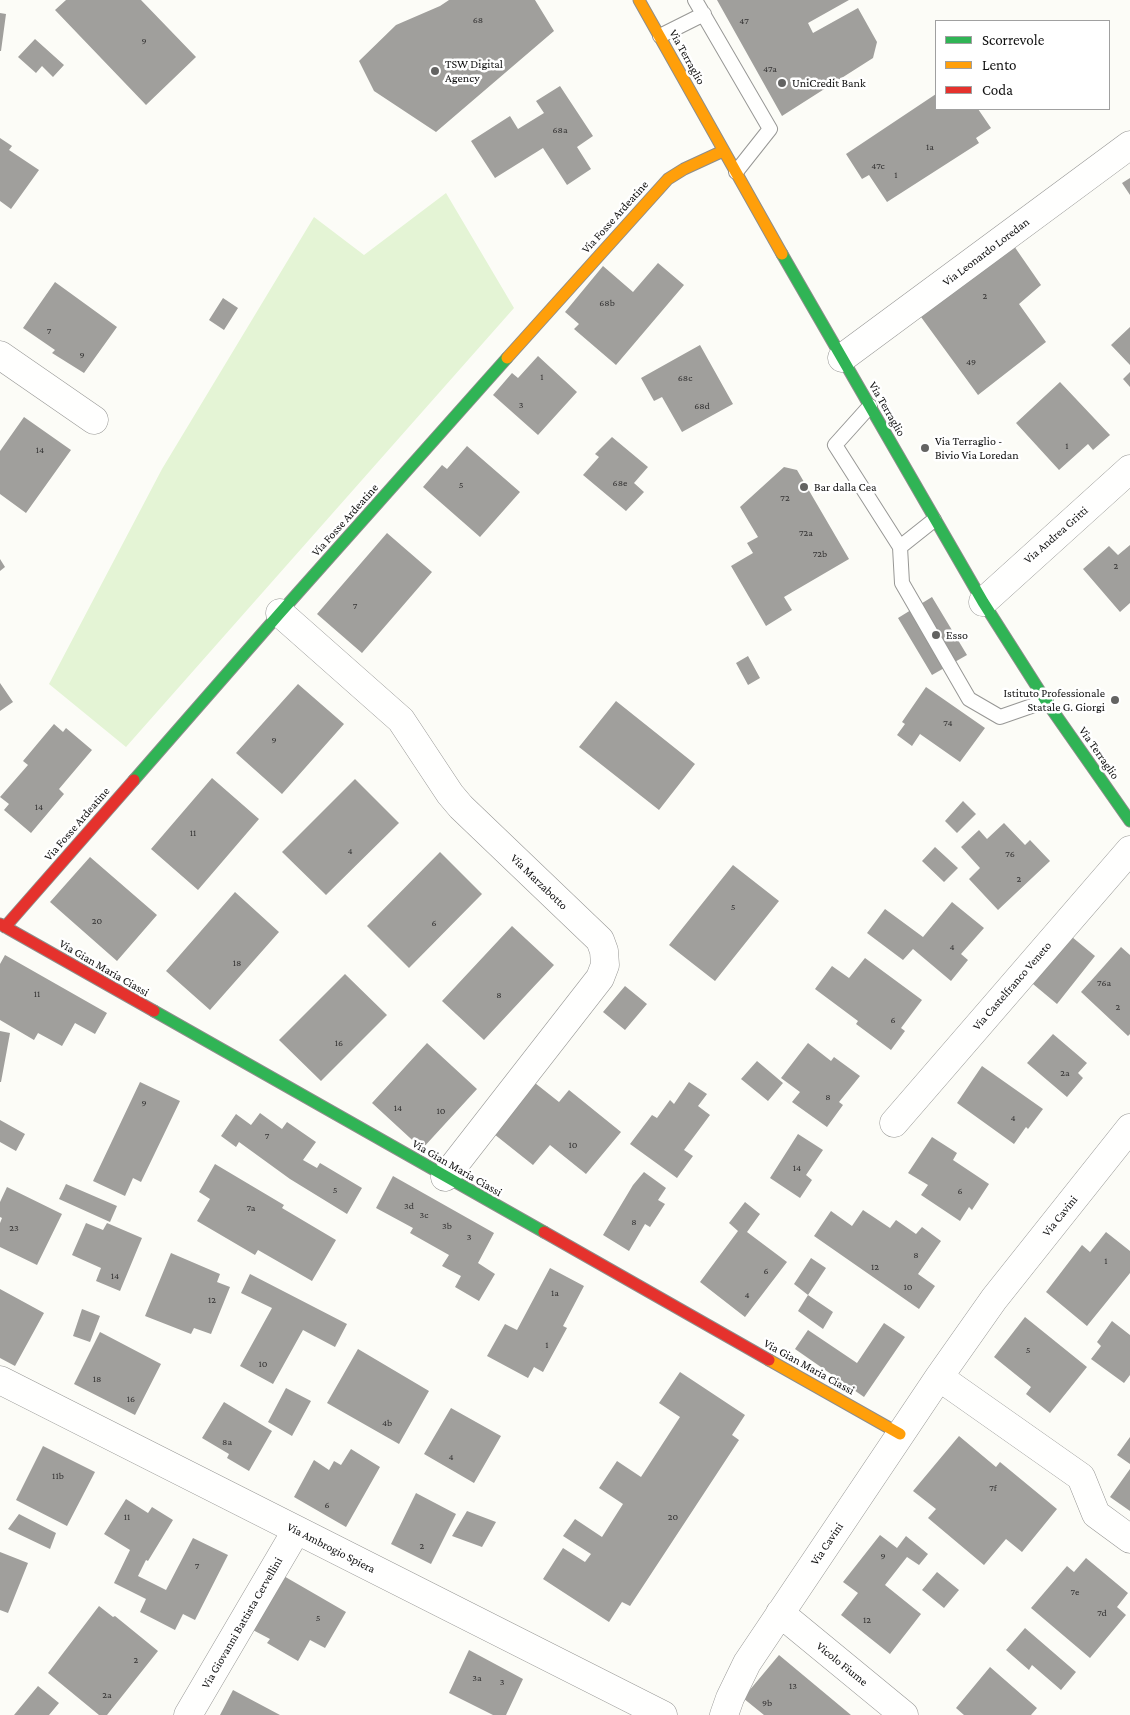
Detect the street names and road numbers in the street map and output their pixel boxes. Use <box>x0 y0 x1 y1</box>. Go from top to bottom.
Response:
street label: Via Terraglio <box>666 27 708 87</box>
street label: Via Fosse Ardeatine <box>579 178 651 256</box>
street label: Via Leonardo Loredan <box>940 215 1032 289</box>
street label: Via Terraglio <box>866 379 908 439</box>
street label: Via Fosse Ardeatine <box>309 481 381 559</box>
street label: Via Andrea Gritti <box>1021 503 1091 567</box>
street label: Via Terraglio <box>1076 724 1122 782</box>
street label: Via Fosse Ardeatine <box>41 784 113 864</box>
street label: Via Marzabotto <box>507 851 571 913</box>
street label: Via Gian Maria Ciassi <box>56 936 152 1000</box>
street label: Via Castelfranco Veneto <box>969 939 1055 1033</box>
street label: Via Gian Maria Ciassi <box>409 1136 505 1200</box>
street label: Via Cavini <box>1039 1193 1081 1239</box>
street label: Via Gian Maria Ciassi <box>761 1336 857 1398</box>
street label: Via Ambrogio Spiera <box>284 1520 378 1576</box>
street label: Via Cavini <box>807 1520 847 1568</box>
street label: Via Giovanni Battista Cervellini <box>198 1555 286 1691</box>
street label: Vicolo Fiume <box>813 1639 871 1689</box>

